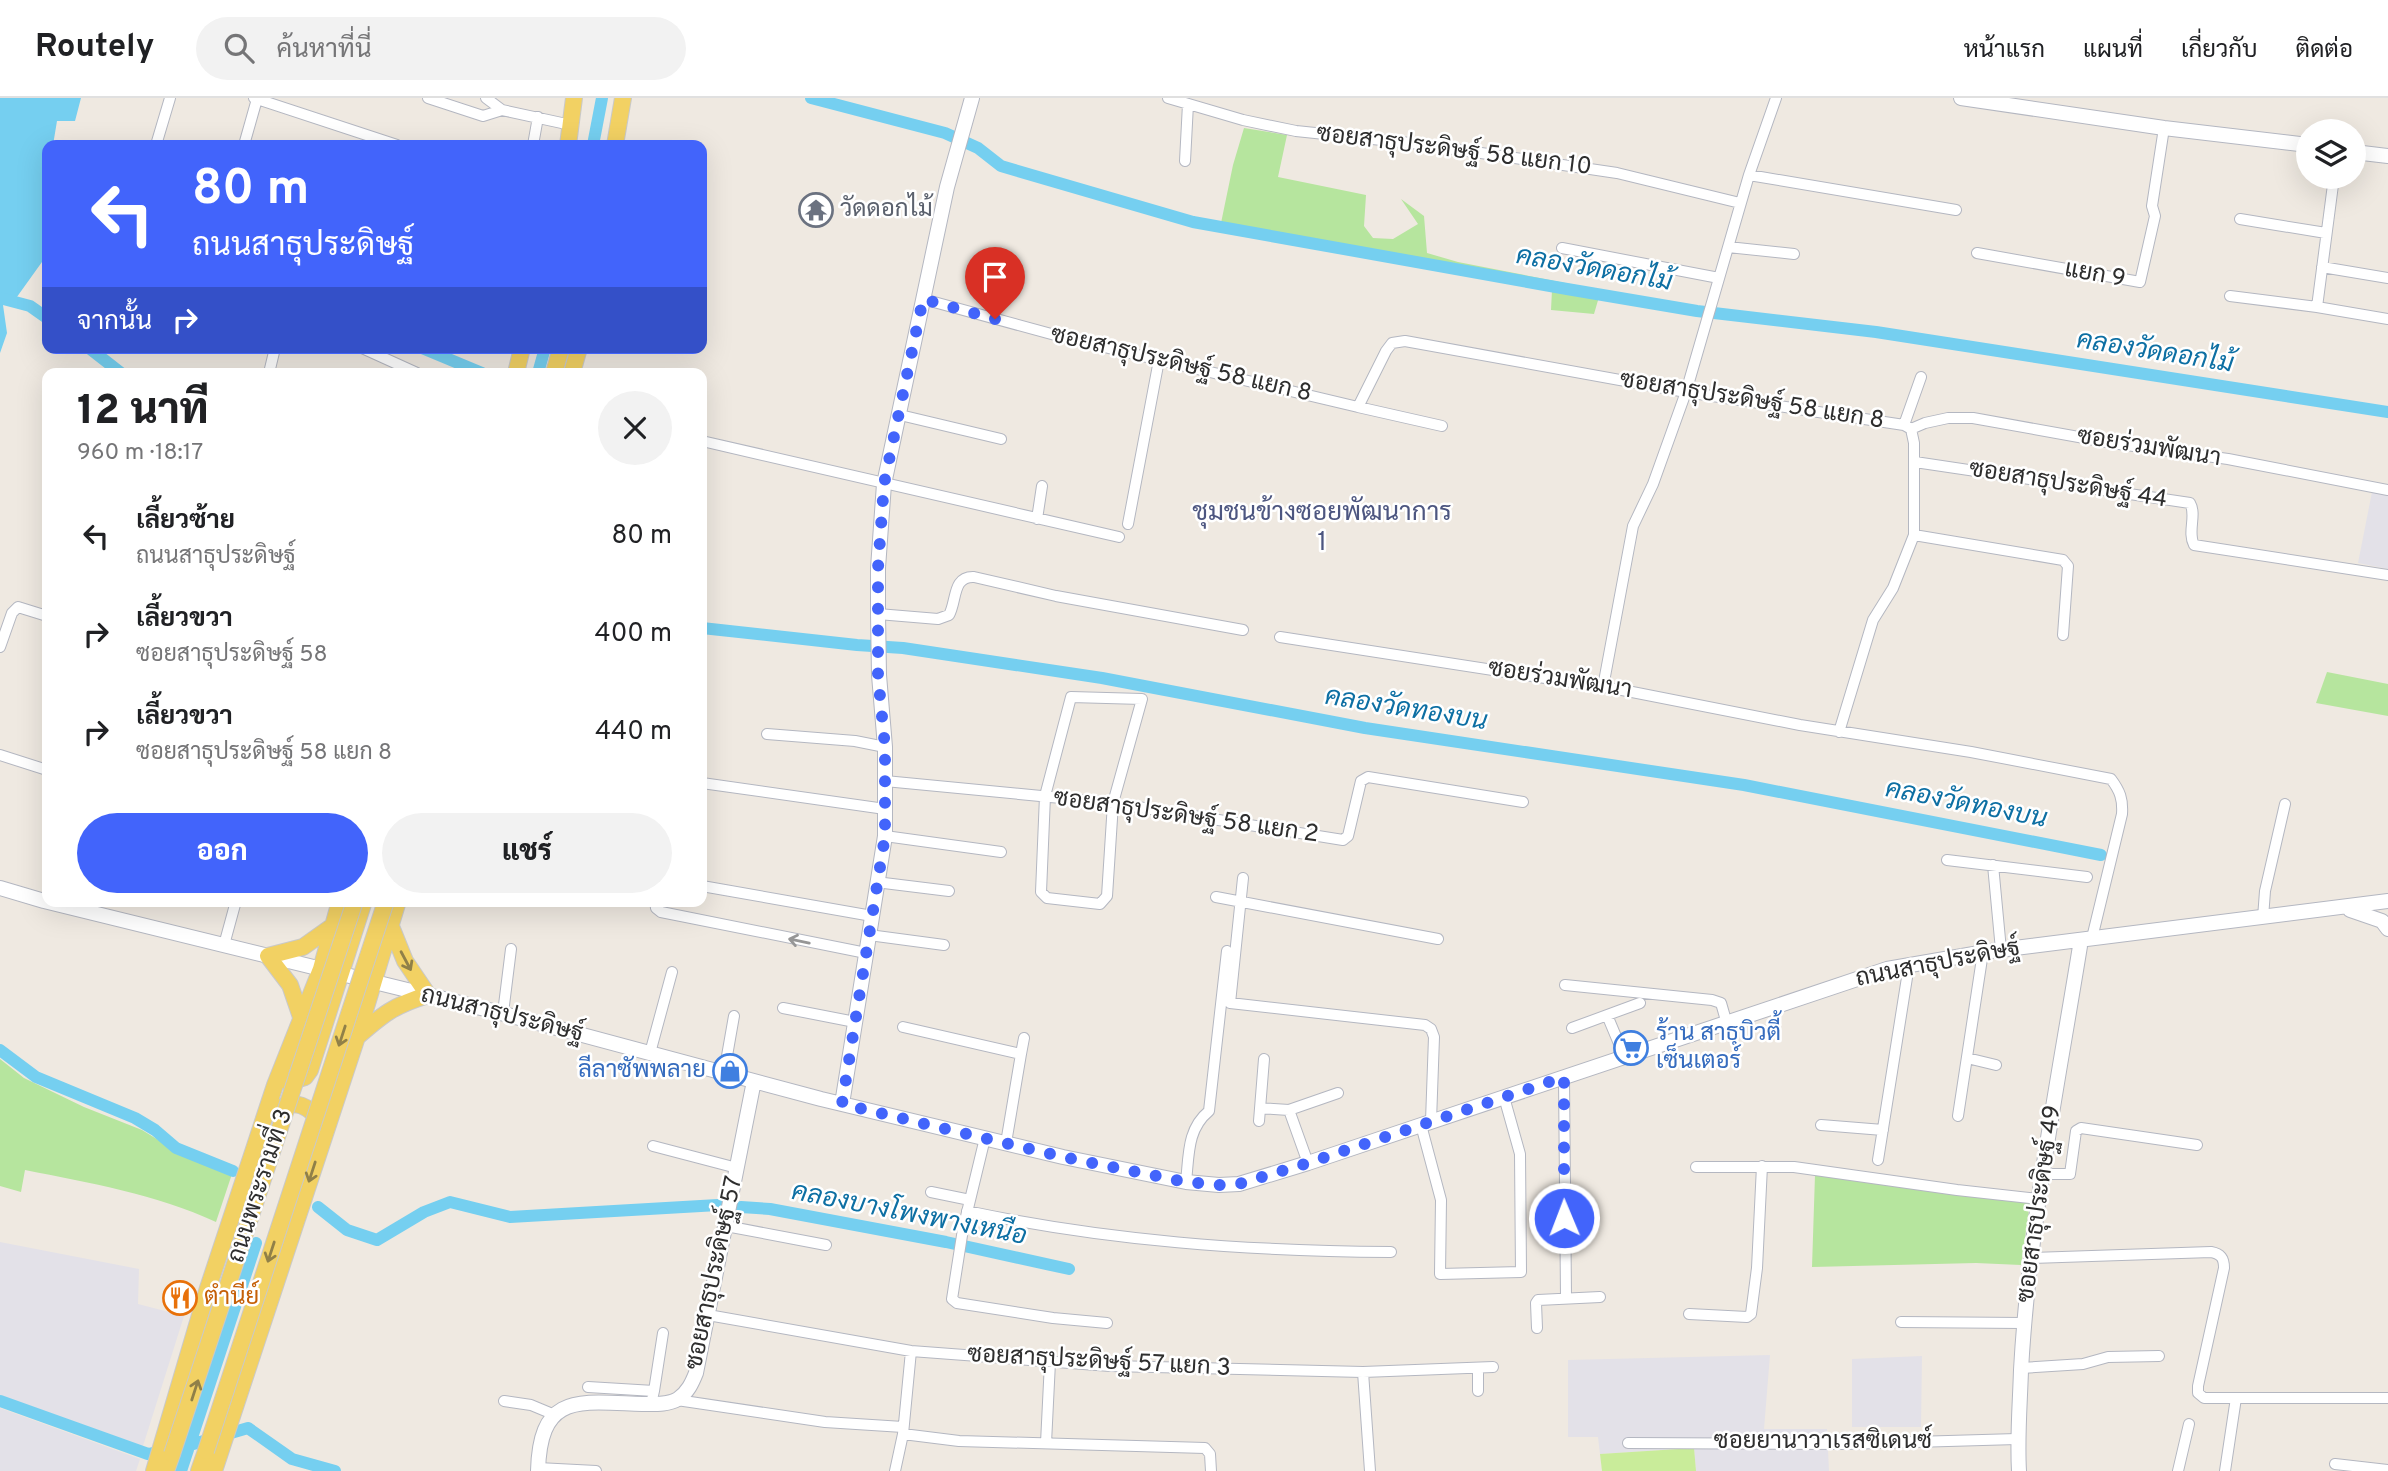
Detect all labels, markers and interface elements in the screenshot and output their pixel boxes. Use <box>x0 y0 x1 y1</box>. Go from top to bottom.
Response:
search box <box>196 17 686 80</box>
text: Routely <box>35 27 154 69</box>
icon: search <box>220 29 258 67</box>
text: ค้นหาที่นี่ <box>276 34 372 67</box>
text: หน้าแรก <box>1964 36 2045 66</box>
text: แผนที่ <box>2083 36 2143 66</box>
text: เกี่ยวกับ <box>2181 36 2258 66</box>
text: ติดต่อ <box>2296 36 2353 66</box>
street label: ซอยสาธุประดิษฐ์ 58 แยก 10 <box>1315 116 1594 183</box>
map controls <box>2296 119 2366 189</box>
button: layers <box>2296 119 2366 189</box>
text: 80 m <box>192 160 309 222</box>
icon: left <box>77 168 168 259</box>
temple icon: วัดดอกไม้ <box>797 191 835 229</box>
place label: วัดดอกไม้ <box>840 192 934 225</box>
text: ถนนสาธุประดิษฐ์ <box>192 227 414 267</box>
water label: คลองวัดดอกไม้ <box>1513 238 1679 301</box>
pin <box>965 247 1025 319</box>
street label: แยก 9 <box>2062 255 2128 295</box>
icon: arrive <box>976 258 1014 296</box>
icon: right <box>166 301 204 339</box>
text: จากนั้น <box>77 306 152 339</box>
street label: ซอยสาธุประดิษฐ์ 58 แยก 8 <box>1047 317 1315 410</box>
water label: คลองวัดดอกไม้ <box>2074 322 2240 382</box>
street label: ซอยสาธุประดิษฐ์ 58 แยก 8 <box>1618 362 1887 437</box>
text: 12 นาที <box>77 386 209 439</box>
button: close <box>598 391 672 465</box>
street label: ซอยร่วมพัฒนา <box>2075 421 2223 474</box>
text: 960 m · 18:17 <box>77 439 203 468</box>
street label: ซอยสาธุประดิษฐ์ 44 <box>1967 452 2170 515</box>
district label: ชุมชนข้างซอยพัฒนาการ 1 <box>1192 495 1452 560</box>
text: เลี้ยวซ้าย <box>136 505 235 538</box>
icon: left <box>77 517 115 555</box>
text: 80 m <box>612 520 672 553</box>
text: ถนนสาธุประดิษฐ์ <box>136 543 296 572</box>
text: เลี้ยวขวา <box>136 603 233 636</box>
icon: right <box>77 615 115 653</box>
text: 400 m <box>595 618 672 651</box>
text: ซอยสาธุประดิษฐ์ 58 <box>136 641 328 670</box>
street label: ซอยร่วมพัฒนา <box>1486 653 1634 706</box>
water label: คลองวัดทองบน <box>1322 679 1490 739</box>
text: เลี้ยวขวา <box>136 701 233 734</box>
icon: right <box>77 713 115 751</box>
text: 440 m <box>595 716 672 749</box>
text: ซอยสาธุประดิษฐ์ 58 แยก 8 <box>136 739 392 768</box>
water label: คลองวัดทองบน <box>1882 771 2050 837</box>
street label: ซอยสาธุประดิษฐ์ 58 แยก 2 <box>1052 781 1321 850</box>
button: ออก <box>77 813 368 893</box>
button: แชร์ <box>382 813 672 893</box>
street label: ถนนสาธุประดิษฐ์ <box>1853 930 2023 995</box>
one-way arrow <box>788 933 811 947</box>
one-way arrow <box>400 950 413 971</box>
street label: ถนนสาธุประดิษฐ์ <box>418 977 587 1050</box>
place label: ร้าน สาธุบิวตี้ เซ็นเตอร์ <box>1656 1010 1783 1077</box>
one-way arrow <box>335 1025 348 1047</box>
supermarket icon: ร้าน สาธุบิวตี้ เซ็นเตอร์ <box>1612 1029 1650 1067</box>
shop icon: ลีลาซัพพลาย <box>711 1052 749 1090</box>
place label: ลีลาซัพพลาย <box>578 1054 706 1086</box>
street label: ถนนพระรามที่ 3 <box>214 1103 300 1267</box>
street label: ซอยสาธุประดิษฐ์ 49 <box>2008 1103 2069 1305</box>
one-way arrow <box>304 1160 317 1182</box>
street label: ซอยสาธุประดิษฐ์ 57 <box>677 1173 750 1373</box>
water label: คลองบางโพงพางเหนือ <box>789 1174 1030 1254</box>
position arrow <box>1527 1181 1601 1255</box>
one-way arrow <box>264 1241 277 1263</box>
restaurant icon: ตำนีย์ <box>161 1279 199 1317</box>
place label: ตำนีย์ <box>204 1280 259 1313</box>
street label: ซอยสาธุประดิษฐ์ 57 แยก 3 <box>967 1337 1232 1384</box>
one-way arrow <box>189 1379 202 1401</box>
street label: ซอยยานาวาเรสซิเดนซ์ <box>1714 1424 1932 1457</box>

